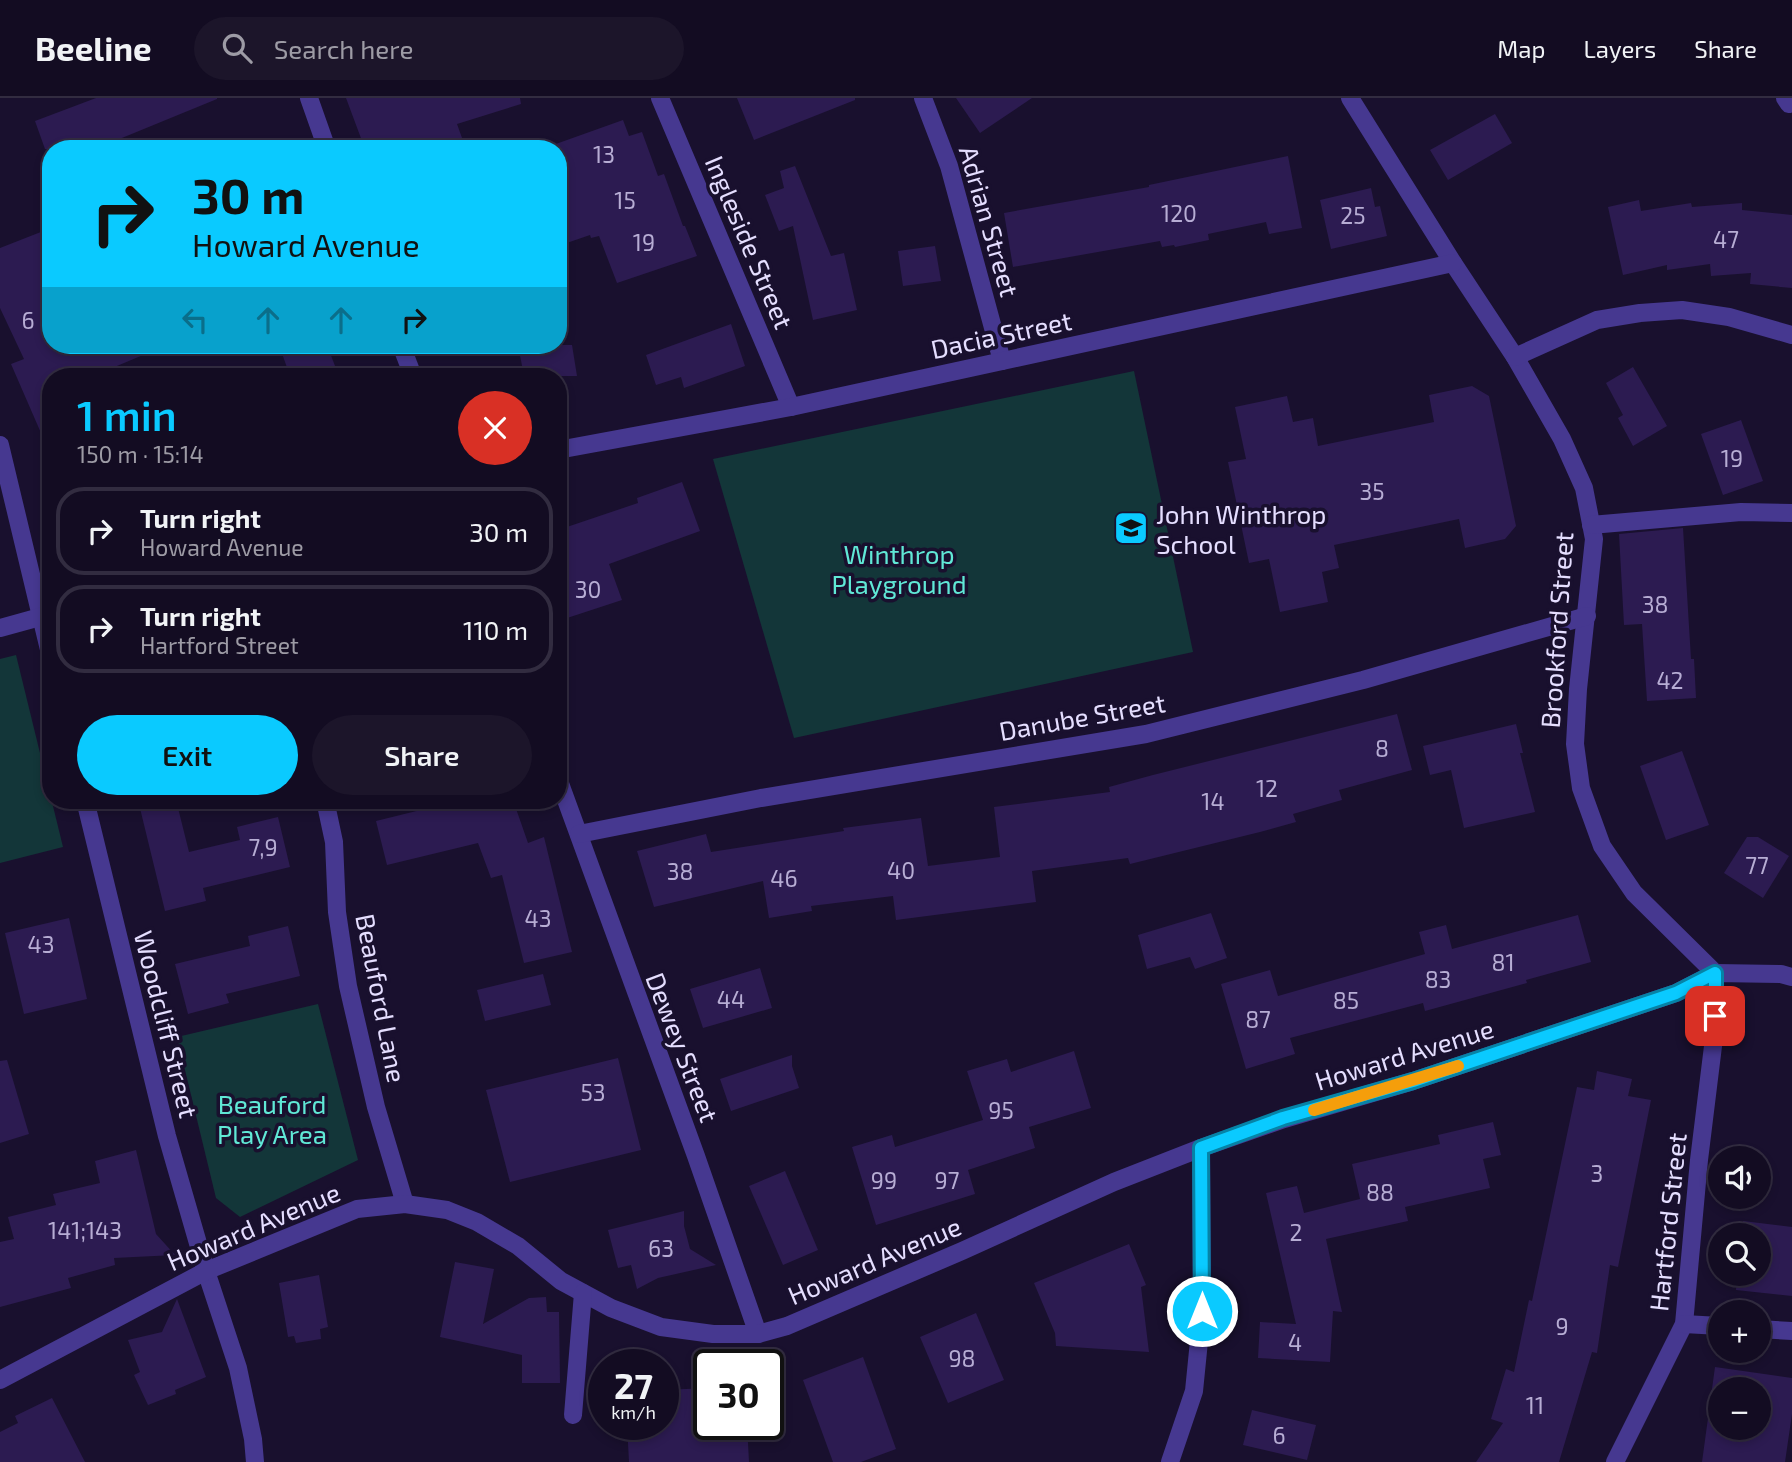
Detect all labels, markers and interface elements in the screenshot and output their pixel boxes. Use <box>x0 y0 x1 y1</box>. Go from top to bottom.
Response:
search box <box>194 17 684 80</box>
text: Beeline <box>35 28 152 68</box>
icon: search <box>218 29 256 67</box>
text: Search here <box>274 33 413 64</box>
text: Map <box>1497 34 1545 63</box>
text: Layers <box>1583 34 1656 63</box>
text: Share <box>1694 34 1757 63</box>
house number: 13 <box>593 140 615 168</box>
street label: Adrian Street <box>954 142 1026 300</box>
street label: Ingleside Street <box>700 151 800 333</box>
text: 30 m <box>192 165 304 224</box>
icon: right <box>77 168 168 259</box>
house number: 15 <box>614 186 636 214</box>
house number: 120 <box>1161 199 1197 227</box>
house number: 25 <box>1340 201 1366 229</box>
text: Howard Avenue <box>192 225 420 263</box>
house number: 47 <box>1713 225 1739 253</box>
house number: 19 <box>633 228 655 256</box>
icon: left <box>176 301 214 339</box>
icon: ahead <box>249 301 287 339</box>
icon: ahead <box>322 301 360 339</box>
icon: right <box>395 301 433 339</box>
street label: Dacia Street <box>928 304 1074 364</box>
house number: 6 <box>21 306 35 334</box>
text: 1 min <box>77 389 177 439</box>
button: close <box>458 391 532 465</box>
text: 150 m · 15:14 <box>77 440 204 468</box>
house number: 19 <box>1721 444 1743 472</box>
house number: 35 <box>1359 477 1385 505</box>
place label: John Winthrop School <box>1156 498 1326 559</box>
text: Turn right <box>140 502 261 533</box>
school or university icon: John Winthrop School <box>1112 509 1150 547</box>
icon: right <box>81 512 119 550</box>
text: 30 m <box>469 516 528 547</box>
street label: Brookford Street <box>1534 531 1578 729</box>
text: Howard Avenue <box>140 533 304 561</box>
park label: Winthrop Playground <box>831 538 967 599</box>
house number: 30 <box>575 575 601 603</box>
house number: 38 <box>1642 590 1668 618</box>
text: Turn right <box>140 600 261 631</box>
icon: right <box>81 610 119 648</box>
text: 110 m <box>463 614 528 645</box>
text: Hartford Street <box>140 631 299 659</box>
house number: 42 <box>1656 666 1684 694</box>
street label: Danube Street <box>996 686 1168 746</box>
button: Exit <box>77 715 298 795</box>
button: Share <box>312 715 532 795</box>
house number: 8 <box>1375 734 1389 762</box>
house number: 12 <box>1256 774 1278 802</box>
house number: 14 <box>1201 787 1225 815</box>
house number: 7,9 <box>248 833 278 861</box>
house number: 77 <box>1745 851 1769 879</box>
house number: 40 <box>887 856 915 884</box>
house number: 38 <box>667 857 693 885</box>
house number: 46 <box>770 864 798 892</box>
house number: 43 <box>525 904 551 932</box>
street label: Beauford Lane <box>350 911 414 1085</box>
street label: Woodcliff Street <box>129 927 205 1121</box>
house number: 43 <box>28 930 54 958</box>
house number: 81 <box>1491 948 1515 976</box>
house number: 83 <box>1425 965 1451 993</box>
street label: Dewey Street <box>640 968 726 1126</box>
house number: 44 <box>717 985 745 1013</box>
house number: 85 <box>1333 986 1359 1014</box>
pin <box>1685 986 1745 1046</box>
icon: arrive <box>1696 997 1734 1035</box>
house number: 87 <box>1245 1005 1271 1033</box>
street label: Howard Avenue <box>1311 1012 1497 1096</box>
house number: 53 <box>580 1078 606 1106</box>
park label: Beauford Play Area <box>217 1088 327 1149</box>
house number: 95 <box>988 1096 1014 1124</box>
street label: Hartford Street <box>1642 1131 1692 1313</box>
map controls <box>1708 1146 1771 1440</box>
button: sound <box>1708 1146 1771 1209</box>
house number: 3 <box>1591 1159 1603 1187</box>
house number: 99 <box>871 1166 897 1194</box>
house number: 97 <box>935 1166 960 1194</box>
street label: Howard Avenue <box>162 1176 344 1276</box>
house number: 88 <box>1366 1178 1394 1206</box>
street label: Howard Avenue <box>783 1210 965 1310</box>
house number: 141;143 <box>48 1216 122 1244</box>
house number: 2 <box>1290 1218 1302 1246</box>
button: search <box>1708 1223 1771 1286</box>
house number: 63 <box>648 1234 674 1262</box>
position arrow <box>1165 1274 1239 1348</box>
button: + <box>1708 1300 1771 1363</box>
house number: 9 <box>1555 1312 1569 1340</box>
house number: 4 <box>1288 1328 1302 1356</box>
house number: 98 <box>948 1344 976 1372</box>
speed limit sign: 30 <box>693 1349 784 1440</box>
text: 27 <box>614 1364 653 1406</box>
button: − <box>1708 1377 1771 1440</box>
house number: 11 <box>1526 1391 1544 1419</box>
text: km/h <box>611 1401 656 1423</box>
house number: 6 <box>1272 1421 1286 1449</box>

